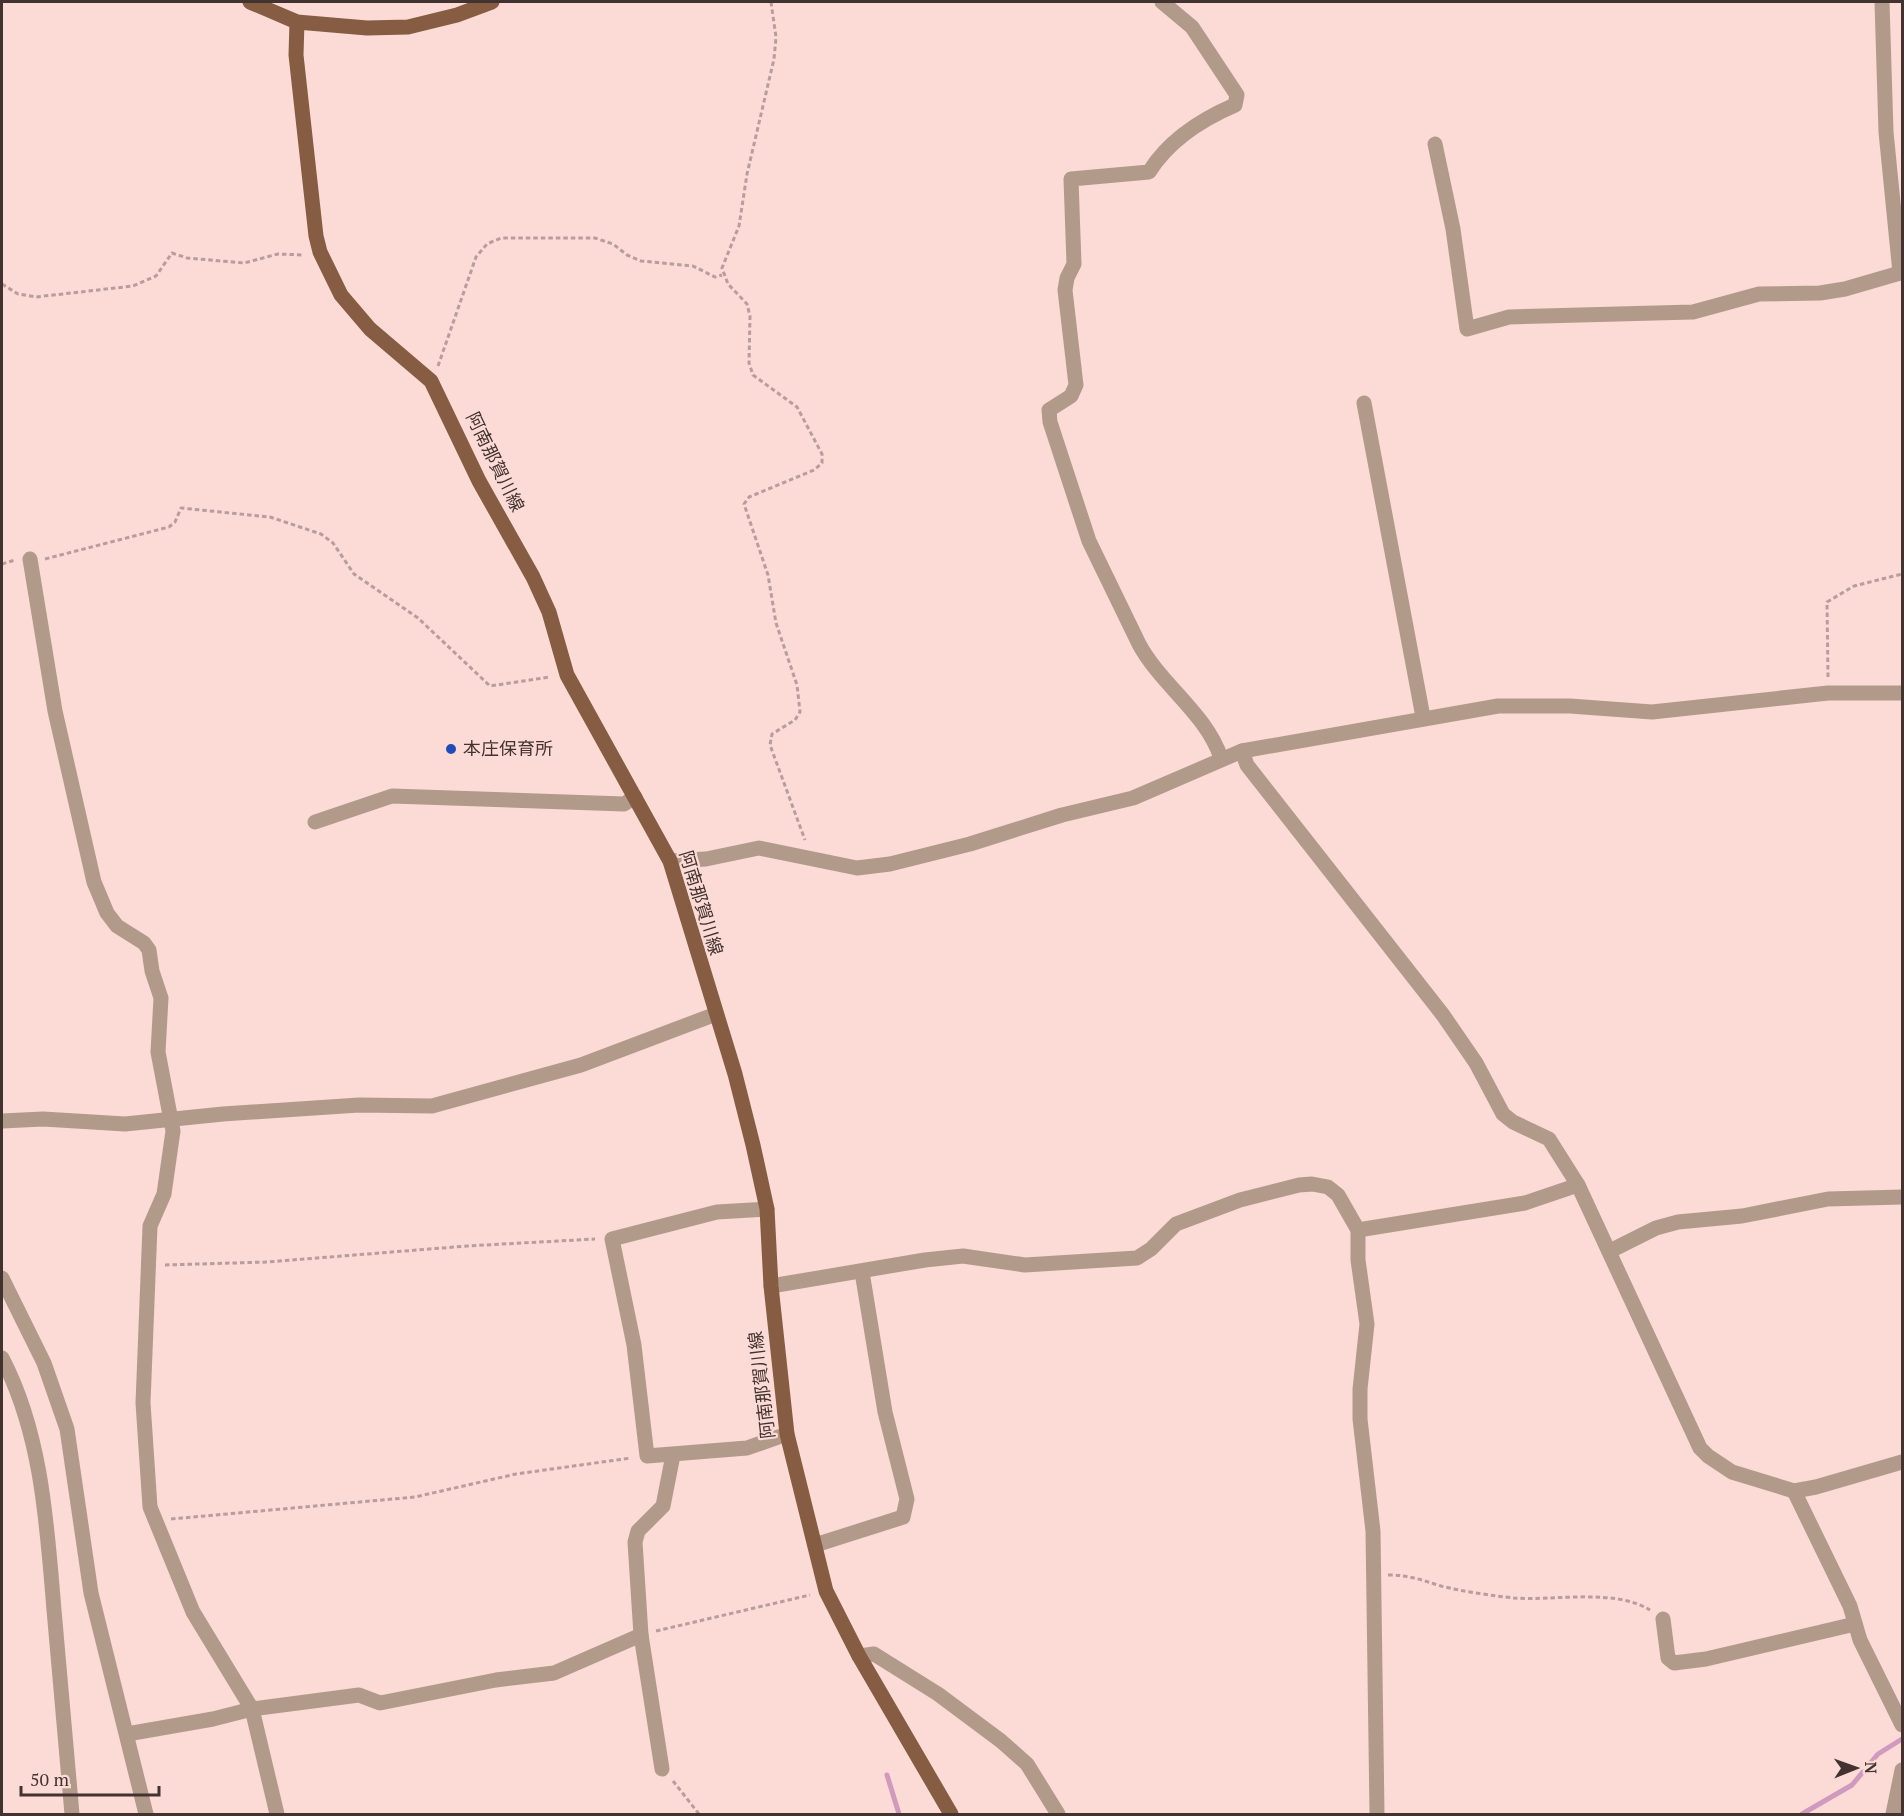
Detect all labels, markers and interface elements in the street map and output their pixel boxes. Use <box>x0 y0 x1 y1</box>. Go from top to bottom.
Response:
street label: 阿南那賀川線 <box>461 408 530 515</box>
place label: 本庄保育所 <box>463 736 553 760</box>
marker: 本庄保育所 <box>444 742 458 756</box>
street label: 阿南那賀川線 <box>675 848 729 958</box>
street label: 阿南那賀川線 <box>743 1330 779 1440</box>
north arrow <box>1826 1738 1886 1798</box>
scale bar <box>21 1759 159 1797</box>
text: N <box>1860 1761 1882 1774</box>
text: 50 m <box>30 1767 70 1791</box>

